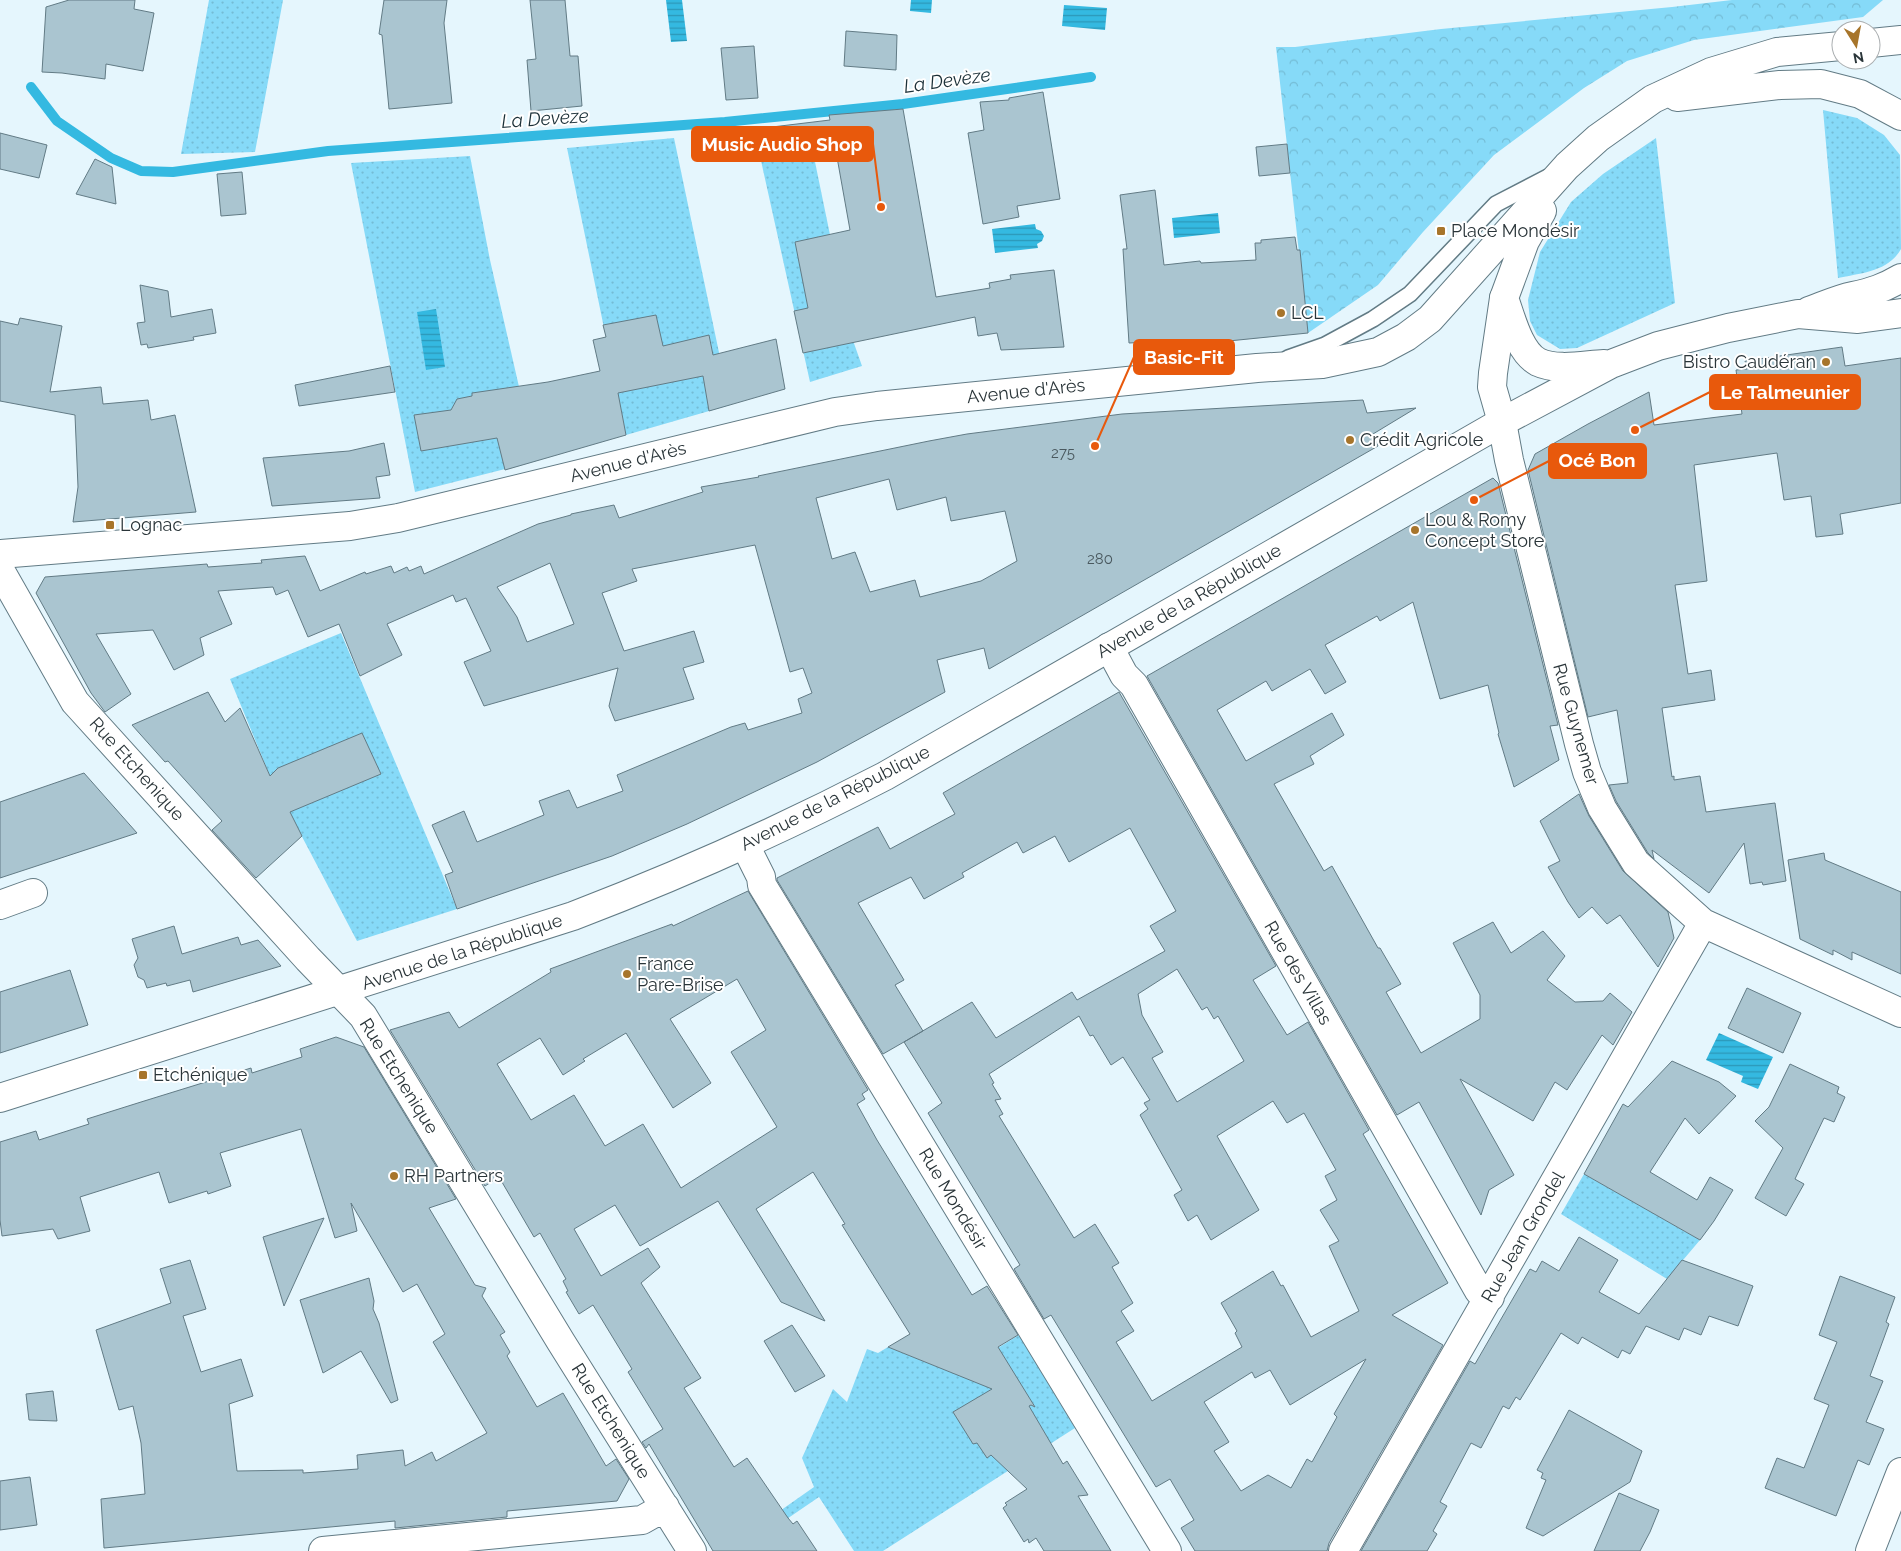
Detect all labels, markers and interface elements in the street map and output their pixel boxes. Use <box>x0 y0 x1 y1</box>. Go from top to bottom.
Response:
north arrow <box>1831 20 1881 70</box>
text: N <box>1852 49 1865 67</box>
water label: La Devèze <box>902 63 992 97</box>
water label: La Devèze <box>501 104 589 132</box>
callout: Music Audio Shop <box>692 127 873 161</box>
text: Music Audio Shop <box>701 133 863 155</box>
place label: Place Mondésir <box>1451 220 1580 241</box>
marker: Place Mondésir <box>1435 225 1447 237</box>
place label: LCL <box>1291 302 1324 323</box>
marker: LCL <box>1275 307 1287 319</box>
callout: Basic-Fit <box>1134 340 1234 374</box>
text: Basic-Fit <box>1144 346 1225 368</box>
place label: Bistro Caudéran <box>1683 351 1816 372</box>
marker: Bistro Caudéran <box>1820 356 1832 368</box>
street label: Avenue d'Arès <box>966 374 1086 407</box>
callout: Le Talmeunier <box>1710 375 1860 409</box>
text: Le Talmeunier <box>1720 381 1850 403</box>
place label: Crédit Agricole <box>1360 429 1484 450</box>
marker: Crédit Agricole <box>1344 434 1356 446</box>
street label: Avenue d'Arès <box>568 437 688 486</box>
house number: 275 <box>1051 444 1075 462</box>
callout: Océ Bon <box>1549 444 1646 478</box>
text: Océ Bon <box>1559 449 1635 471</box>
place label: Lou & Romy Concept Store <box>1425 509 1545 551</box>
place label: Lognac <box>120 514 182 535</box>
marker: Lognac <box>104 519 116 531</box>
marker: Lou & Romy Concept Store <box>1409 524 1421 536</box>
street label: Avenue de la République <box>1093 539 1285 662</box>
house number: 280 <box>1087 550 1113 568</box>
street label: Rue Guynemer <box>1549 661 1604 788</box>
street label: Rue Etchenique <box>85 713 190 825</box>
street label: Avenue de la République <box>737 740 933 854</box>
street label: Avenue de la République <box>359 909 565 994</box>
street label: Rue des Villas <box>1260 917 1337 1029</box>
place label: France Pare-Brise <box>637 953 724 995</box>
marker: France Pare-Brise <box>621 968 633 980</box>
street label: Rue Etchenique <box>356 1014 444 1138</box>
place label: Etchénique <box>153 1064 248 1085</box>
marker: Etchénique <box>137 1069 149 1081</box>
street label: Rue Mondésir <box>915 1144 992 1254</box>
place label: RH Partners <box>404 1165 503 1186</box>
street label: Rue Jean Grondel <box>1477 1167 1569 1306</box>
marker: RH Partners <box>388 1170 400 1182</box>
street label: Rue Etchenique <box>568 1359 656 1483</box>

